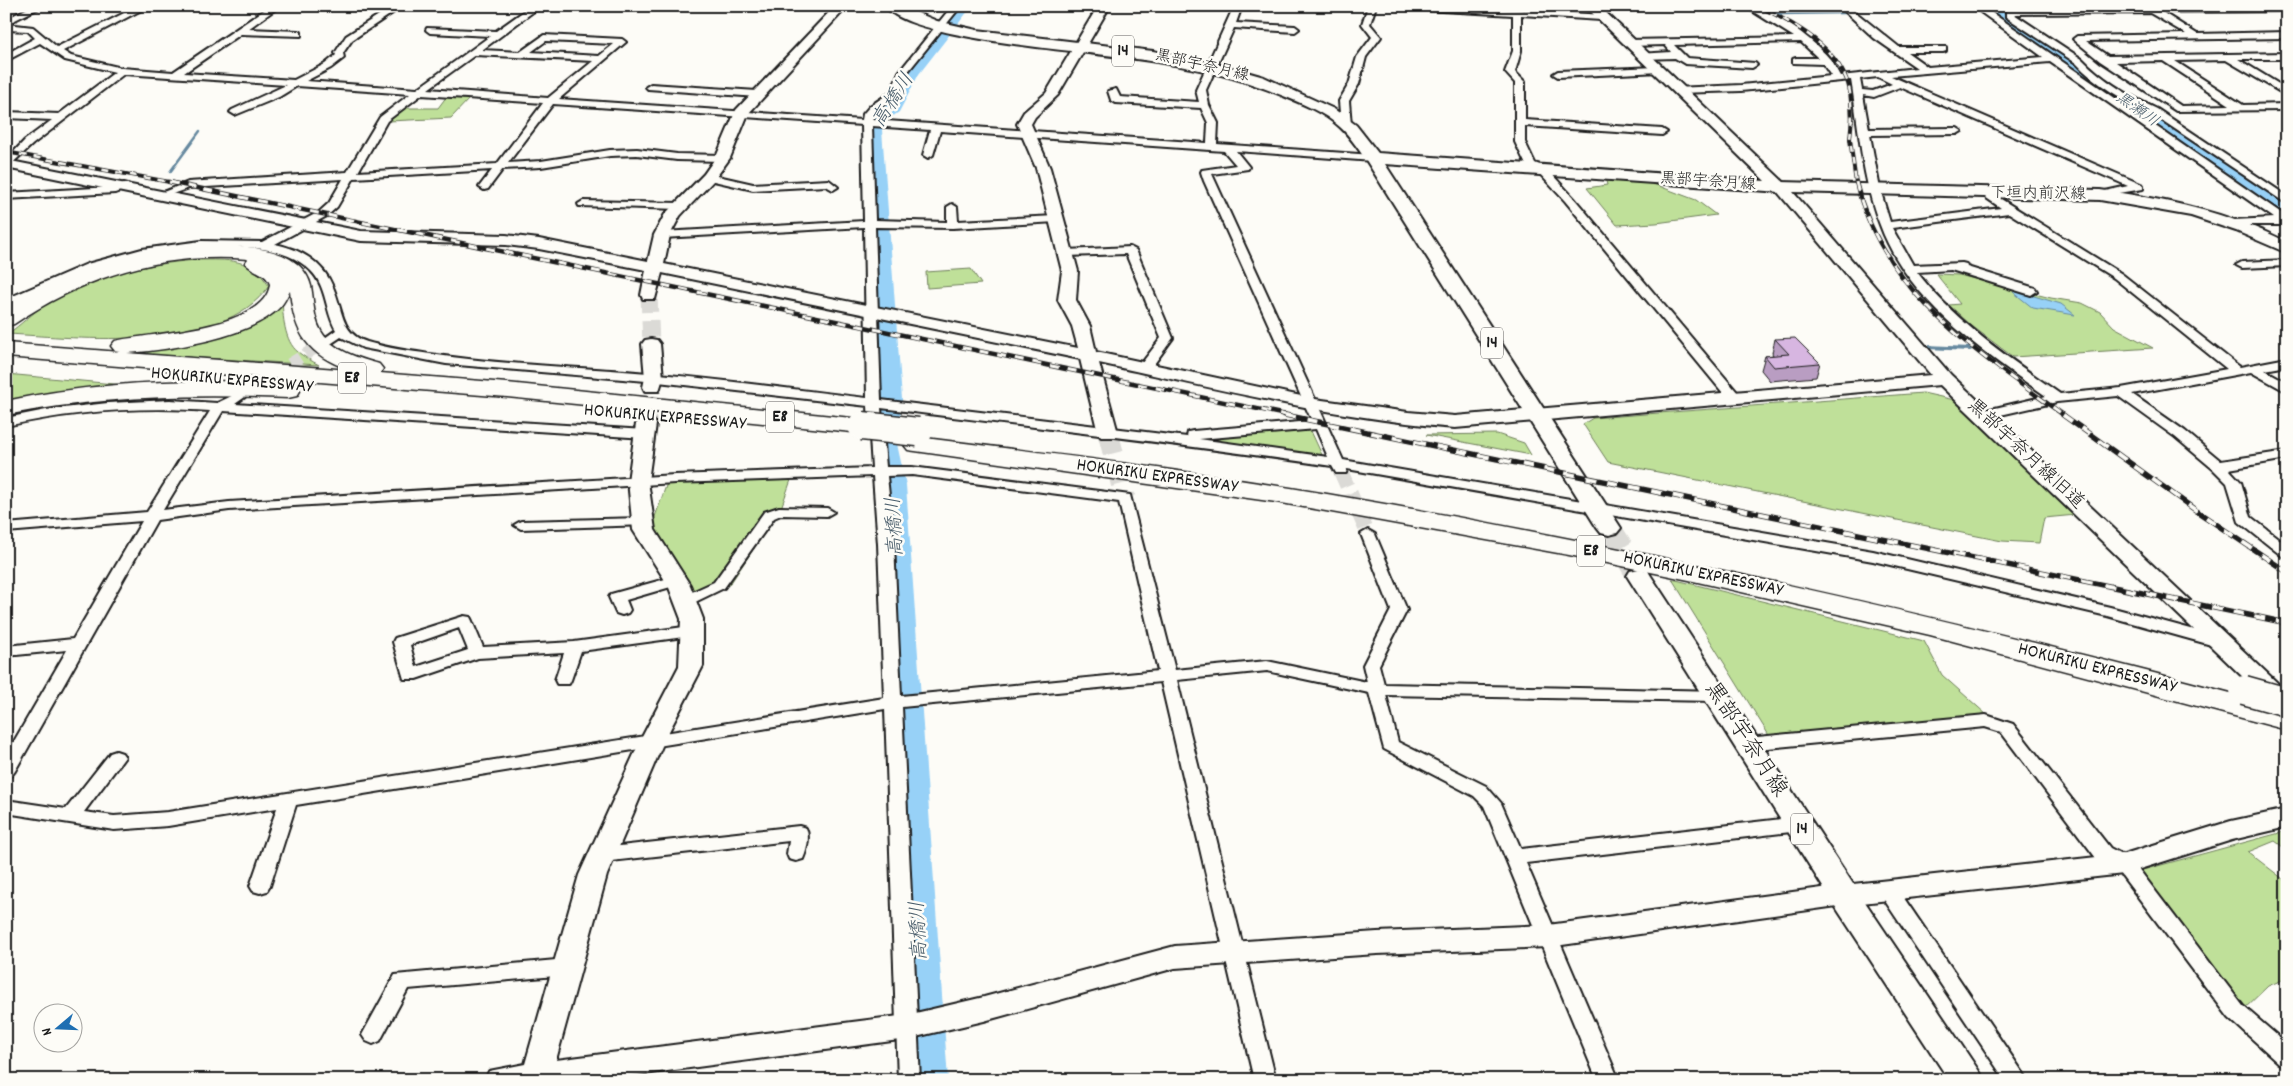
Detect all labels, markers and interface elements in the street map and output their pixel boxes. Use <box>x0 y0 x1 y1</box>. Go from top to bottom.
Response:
road number: 14 <box>1112 36 1134 66</box>
street label: 黒部宇奈月線 <box>1153 44 1251 88</box>
water label: 高橋川 <box>866 68 922 134</box>
water label: 黒瀬川 <box>2111 87 2163 133</box>
street label: 黒部宇奈月線 <box>1659 167 1757 197</box>
street label: 下垣内前沢線 <box>1990 182 2086 206</box>
road number: 14 <box>1481 328 1503 358</box>
street label: HOKURIKU EXPRESSWAY <box>150 360 315 402</box>
road number: E8 <box>338 362 366 393</box>
street label: 黒部宇奈月線旧道 <box>1960 393 2090 517</box>
street label: HOKURIKU EXPRESSWAY <box>583 397 748 439</box>
road number: E8 <box>766 402 794 432</box>
street label: HOKURIKU EXPRESSWAY <box>1074 452 1241 502</box>
water label: 高橋川 <box>880 496 912 558</box>
road number: E8 <box>1577 536 1605 566</box>
street label: HOKURIKU EXPRESSWAY <box>1621 545 1786 605</box>
street label: HOKURIKU EXPRESSWAY <box>2015 636 2180 702</box>
street label: 黒部宇奈月線 <box>1696 676 1794 804</box>
road number: 14 <box>1791 814 1813 844</box>
water label: 高橋川 <box>904 900 936 962</box>
north arrow <box>32 1004 82 1054</box>
text: N <box>37 1025 58 1038</box>

